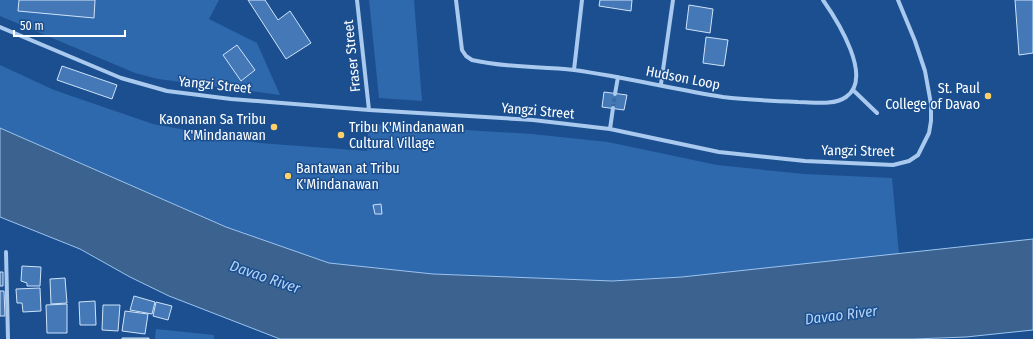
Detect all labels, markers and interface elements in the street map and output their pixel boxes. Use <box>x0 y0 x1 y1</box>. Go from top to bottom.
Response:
scale bar <box>14 12 125 38</box>
text: 50 m <box>20 19 44 33</box>
street label: Fraser Street <box>340 19 364 93</box>
street label: Hudson Loop <box>644 62 722 94</box>
street label: Yangzi Street <box>178 73 253 97</box>
place label: St. Paul College of Davao <box>885 80 980 113</box>
marker: St. Paul College of Davao <box>983 91 993 101</box>
street label: Yangzi Street <box>501 99 576 123</box>
place label: Kaonanan Sa Tribu K'Mindanawan <box>159 111 266 144</box>
place label: Tribu K'Mindanawan Cultural Village <box>349 119 464 152</box>
marker: Kaonanan Sa Tribu K'Mindanawan <box>269 122 279 132</box>
marker: Tribu K'Mindanawan Cultural Village <box>336 130 346 140</box>
street label: Yangzi Street <box>821 142 895 160</box>
place label: Bantawan at Tribu K'Mindanawan <box>296 160 400 193</box>
marker: Bantawan at Tribu K'Mindanawan <box>283 171 293 181</box>
water label: Davao River <box>228 257 303 298</box>
water label: Davao River <box>804 302 879 328</box>

